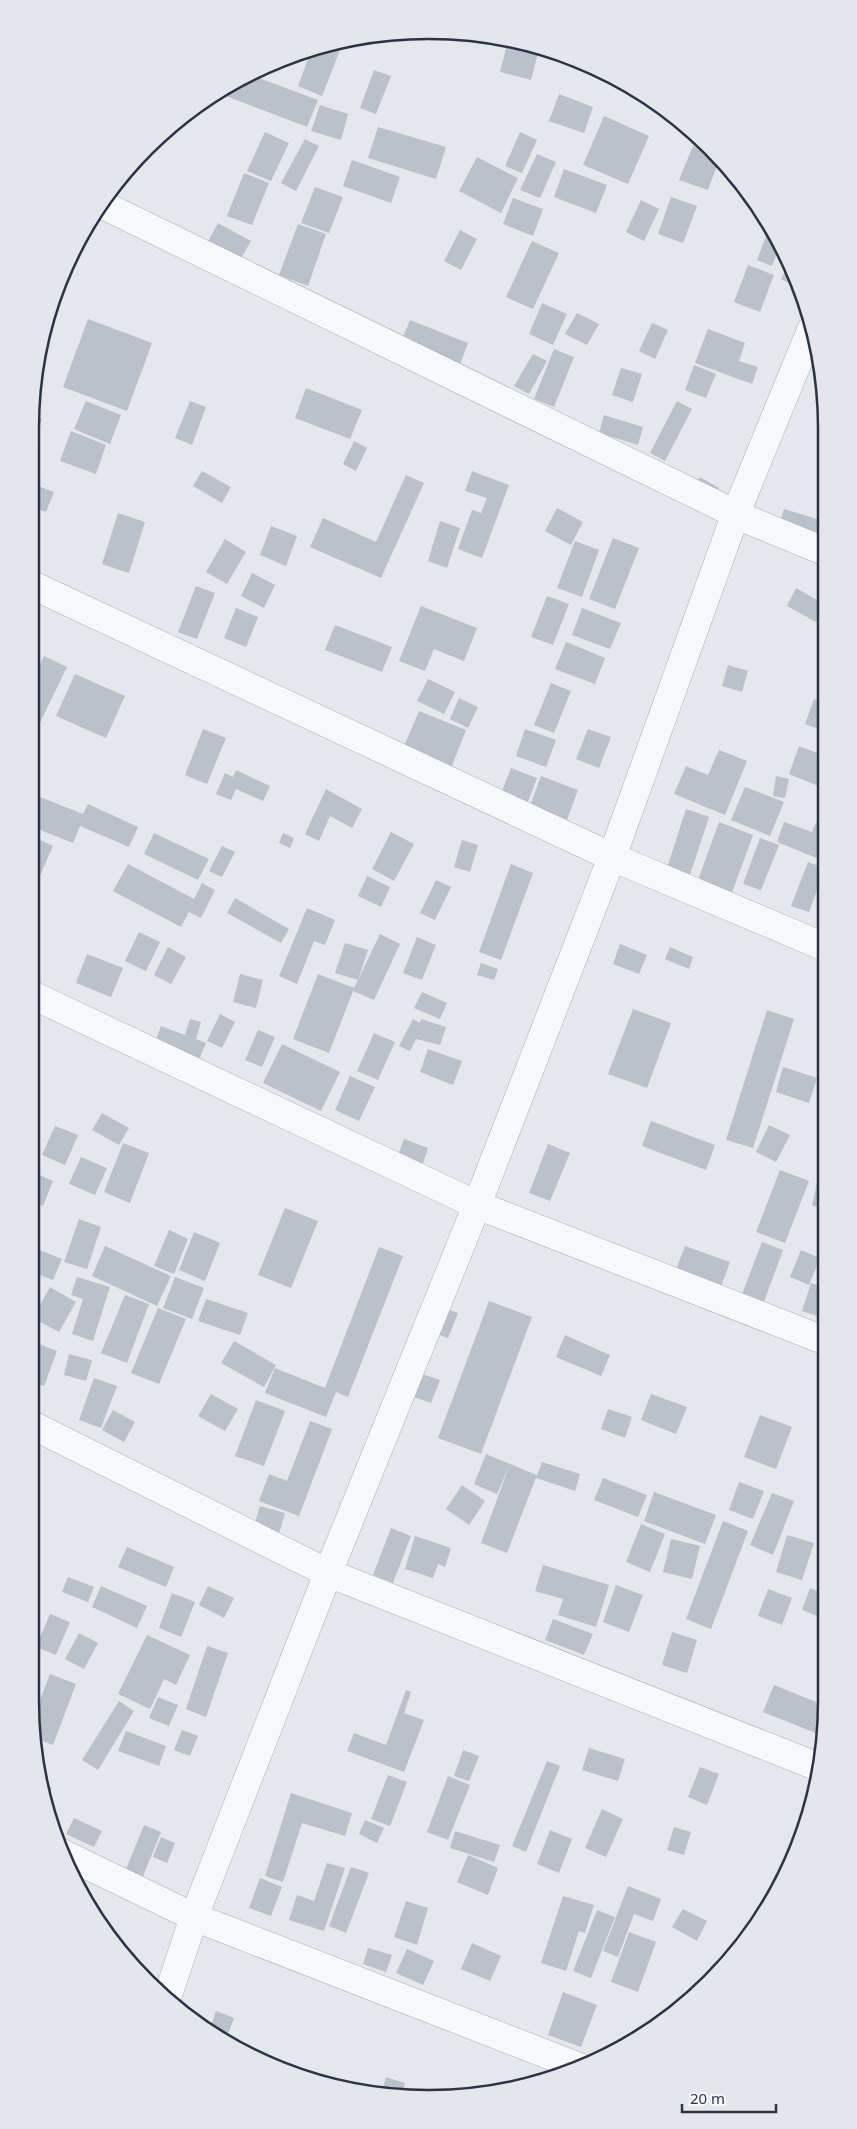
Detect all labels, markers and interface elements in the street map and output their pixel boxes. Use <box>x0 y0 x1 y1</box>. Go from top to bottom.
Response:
scale bar <box>682 2082 776 2114</box>
text: 20 m <box>690 2088 725 2108</box>

